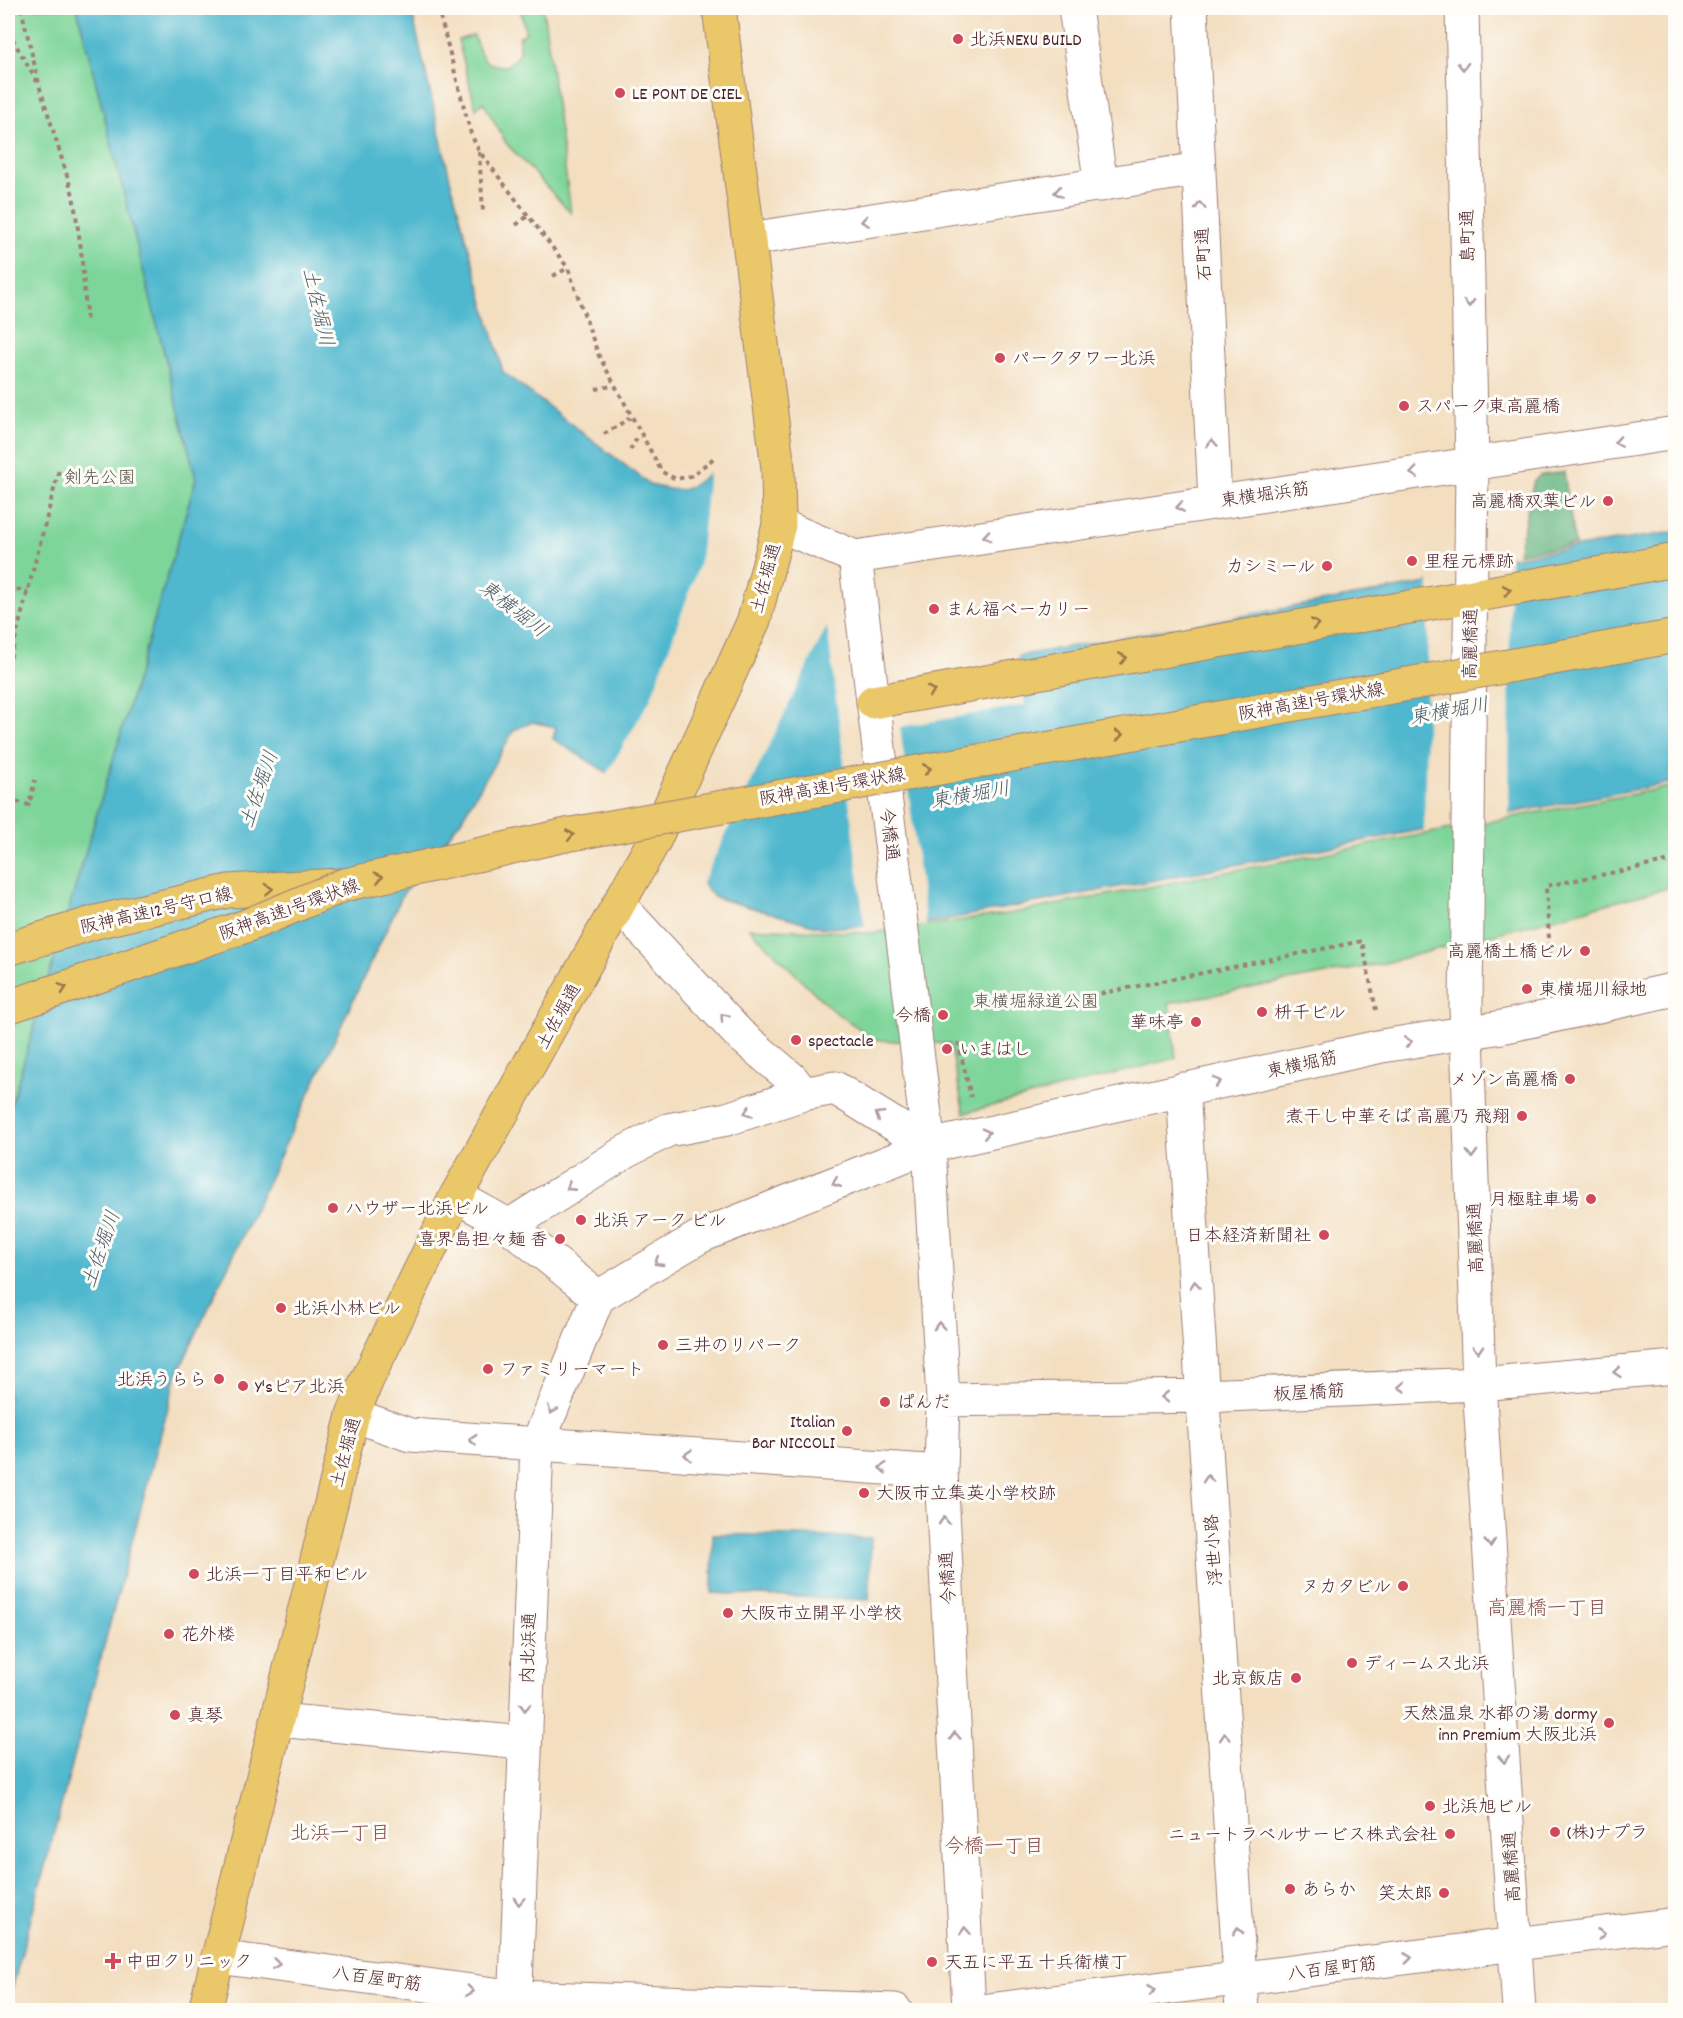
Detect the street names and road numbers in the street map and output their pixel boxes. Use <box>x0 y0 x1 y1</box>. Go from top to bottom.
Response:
street label: 島町通 <box>1457 209 1482 263</box>
street label: 石町通 <box>1192 226 1219 281</box>
street label: 東横堀浜筋 <box>1219 478 1312 515</box>
street label: 土佐堀通 <box>746 541 789 617</box>
street label: 高麗橋通 <box>1459 608 1486 680</box>
street label: 阪神高速1号環状線 <box>1236 678 1386 729</box>
street label: 阪神高速1号環状線 <box>757 763 907 814</box>
street label: 今橋通 <box>872 806 903 863</box>
street label: 阪神高速1号環状線 <box>216 874 364 948</box>
street label: 阪神高速12号守口線 <box>78 883 235 942</box>
street label: 土佐堀通 <box>532 980 589 1055</box>
street label: 東横堀筋 <box>1265 1047 1340 1086</box>
street label: 高麗橋通 <box>1464 1201 1491 1274</box>
street label: 板屋橋筋 <box>1273 1380 1346 1409</box>
street label: 土佐堀通 <box>326 1415 369 1491</box>
street label: 浮世小路 <box>1201 1513 1230 1587</box>
street label: 今橋通 <box>936 1550 963 1605</box>
street label: 内北浜通 <box>517 1612 544 1685</box>
street label: 高麗橋通 <box>1499 1830 1528 1904</box>
street label: 八百屋町筋 <box>1286 1953 1378 1988</box>
street label: 八百屋町筋 <box>330 1962 423 1999</box>

